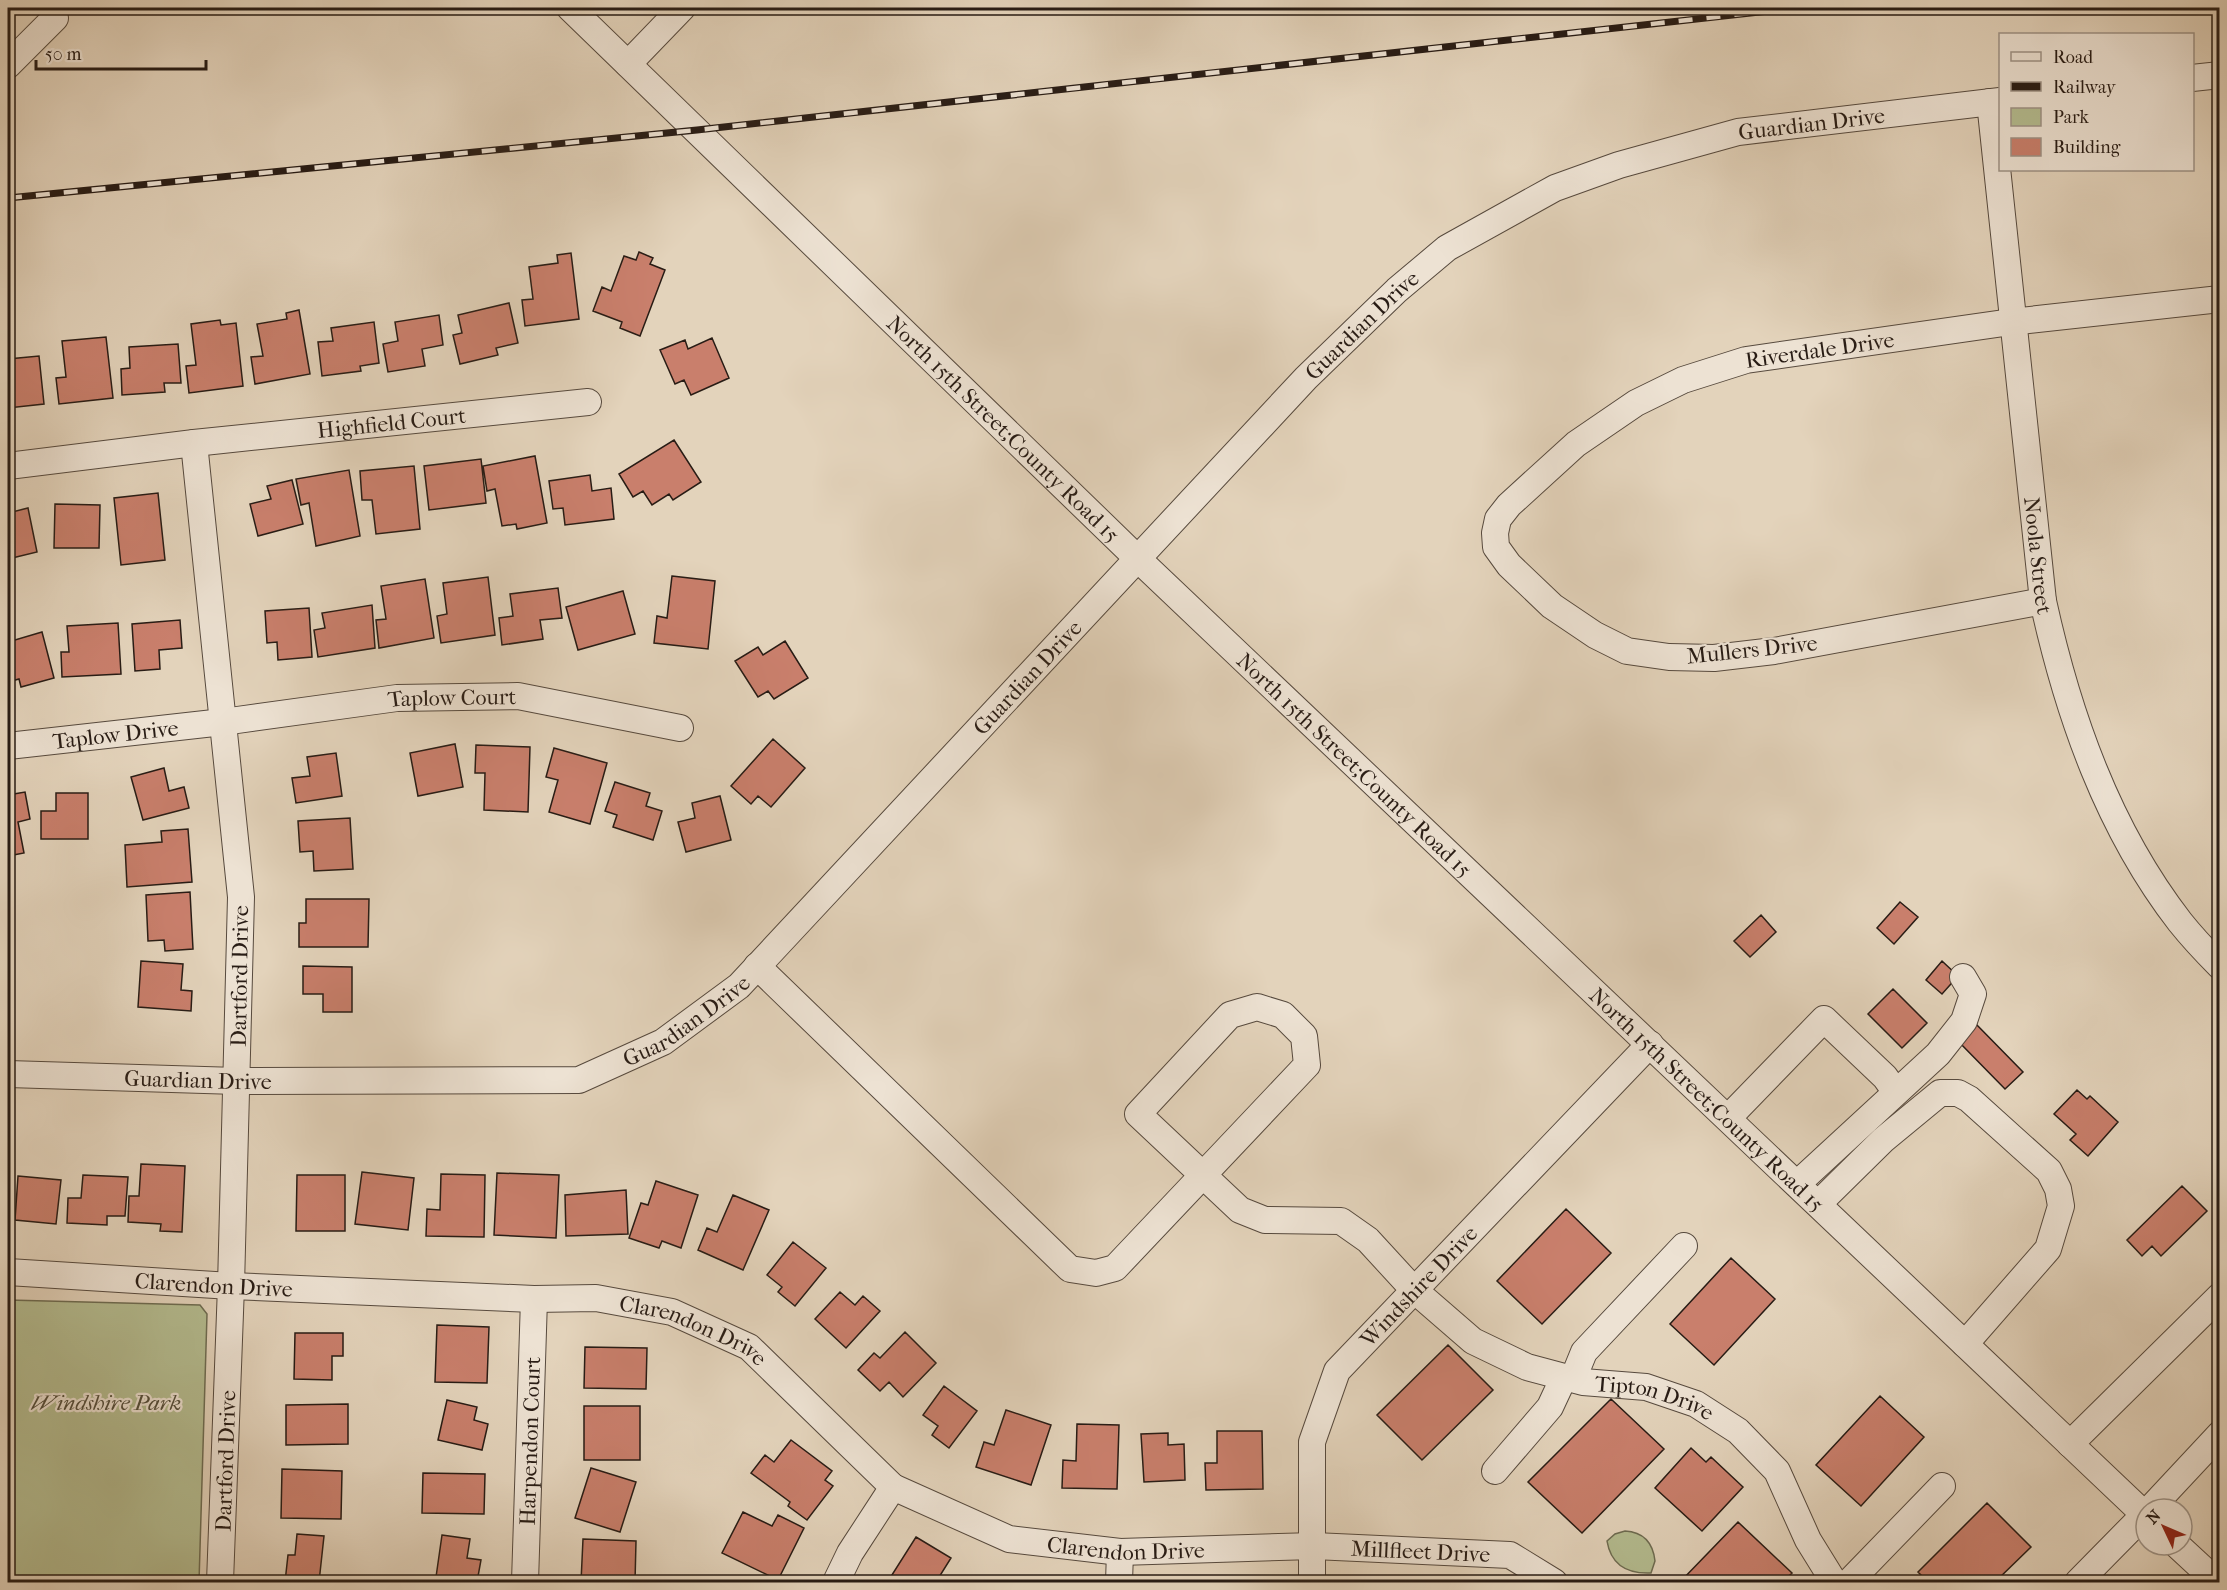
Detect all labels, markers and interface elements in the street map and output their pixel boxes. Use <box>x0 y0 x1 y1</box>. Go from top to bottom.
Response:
scale bar <box>36 33 206 71</box>
legend <box>1999 33 2194 171</box>
text: 50 m <box>45 44 82 65</box>
text: Road <box>2053 47 2093 68</box>
text: Railway <box>2053 77 2117 98</box>
street label: Guardian Drive <box>1737 103 1886 146</box>
text: Park <box>2053 107 2090 128</box>
text: Building <box>2053 137 2121 158</box>
street label: Guardian Drive <box>1300 265 1424 386</box>
street label: North 15th Street;County Road 15 <box>881 311 1125 548</box>
street label: Riverdale Drive <box>1744 327 1896 374</box>
street label: Highfield Court <box>316 403 467 444</box>
street label: Noola Street <box>2018 496 2058 617</box>
street label: Guardian Drive <box>968 615 1088 741</box>
street label: Mullers Drive <box>1686 630 1819 670</box>
street label: North 15th Street;County Road 15 <box>1231 648 1477 883</box>
street label: Taplow Court <box>386 684 516 713</box>
street label: Taplow Drive <box>51 715 180 755</box>
street label: Dartford Drive <box>226 905 254 1047</box>
street label: Guardian Drive <box>619 970 756 1072</box>
street label: North 15th Street;County Road 15 <box>1584 983 1829 1217</box>
street label: Guardian Drive <box>124 1066 272 1095</box>
street label: Windshire Drive <box>1354 1220 1483 1353</box>
street label: Clarendon Drive <box>134 1268 293 1303</box>
street label: Clarendon Drive <box>617 1291 772 1371</box>
street label: Harpendon Court <box>515 1356 546 1526</box>
street label: Tipton Drive <box>1594 1371 1719 1426</box>
park label: Windshire Park <box>31 1390 181 1416</box>
street label: Dartford Drive <box>211 1390 241 1532</box>
north arrow <box>2134 1497 2194 1557</box>
text: N <box>2143 1505 2165 1528</box>
street label: Clarendon Drive <box>1045 1532 1205 1566</box>
street label: Millfleet Drive <box>1350 1536 1491 1568</box>

